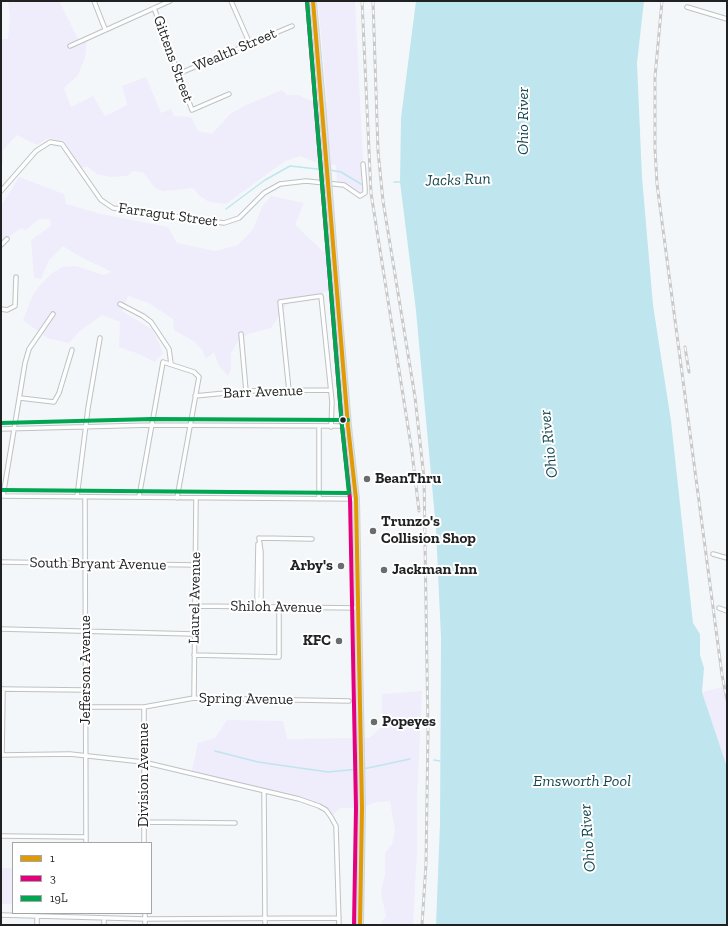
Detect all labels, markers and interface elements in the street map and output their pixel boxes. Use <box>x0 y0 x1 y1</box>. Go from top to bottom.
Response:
street label: Gittens Street <box>149 13 197 105</box>
street label: Wealth Street <box>191 24 279 76</box>
water label: Ohio River <box>513 87 533 155</box>
water label: Jacks Run <box>425 169 491 191</box>
street label: Farragut Street <box>117 199 219 231</box>
street label: Barr Avenue <box>223 382 303 402</box>
water label: Ohio River <box>536 409 562 479</box>
unlabelled marker <box>338 415 348 425</box>
place label: BeanThru <box>375 470 441 488</box>
marker: BeanThru <box>362 474 372 484</box>
place label: Trunzo's Collision Shop <box>381 513 476 548</box>
marker: Trunzo's Collision Shop <box>368 526 378 536</box>
street label: Laurel Avenue <box>185 552 205 644</box>
street label: South Bryant Avenue <box>29 554 167 574</box>
place label: Arby's <box>290 557 333 575</box>
marker: Arby's <box>336 561 346 571</box>
place label: Jackman Inn <box>392 561 477 579</box>
marker: Jackman Inn <box>379 565 389 575</box>
street label: Shiloh Avenue <box>230 597 322 617</box>
street label: Jefferson Avenue <box>77 615 95 725</box>
place label: KFC <box>303 632 331 650</box>
marker: KFC <box>334 636 344 646</box>
street label: Spring Avenue <box>199 689 293 709</box>
place label: Popeyes <box>382 713 436 731</box>
marker: Popeyes <box>369 717 379 727</box>
street label: Division Avenue <box>135 723 153 827</box>
water label: Emsworth Pool <box>533 771 631 791</box>
water label: Ohio River <box>576 803 600 873</box>
legend <box>12 842 152 914</box>
text: 1 <box>50 851 55 865</box>
text: 3 <box>50 871 56 885</box>
text: 19L <box>50 891 68 905</box>

